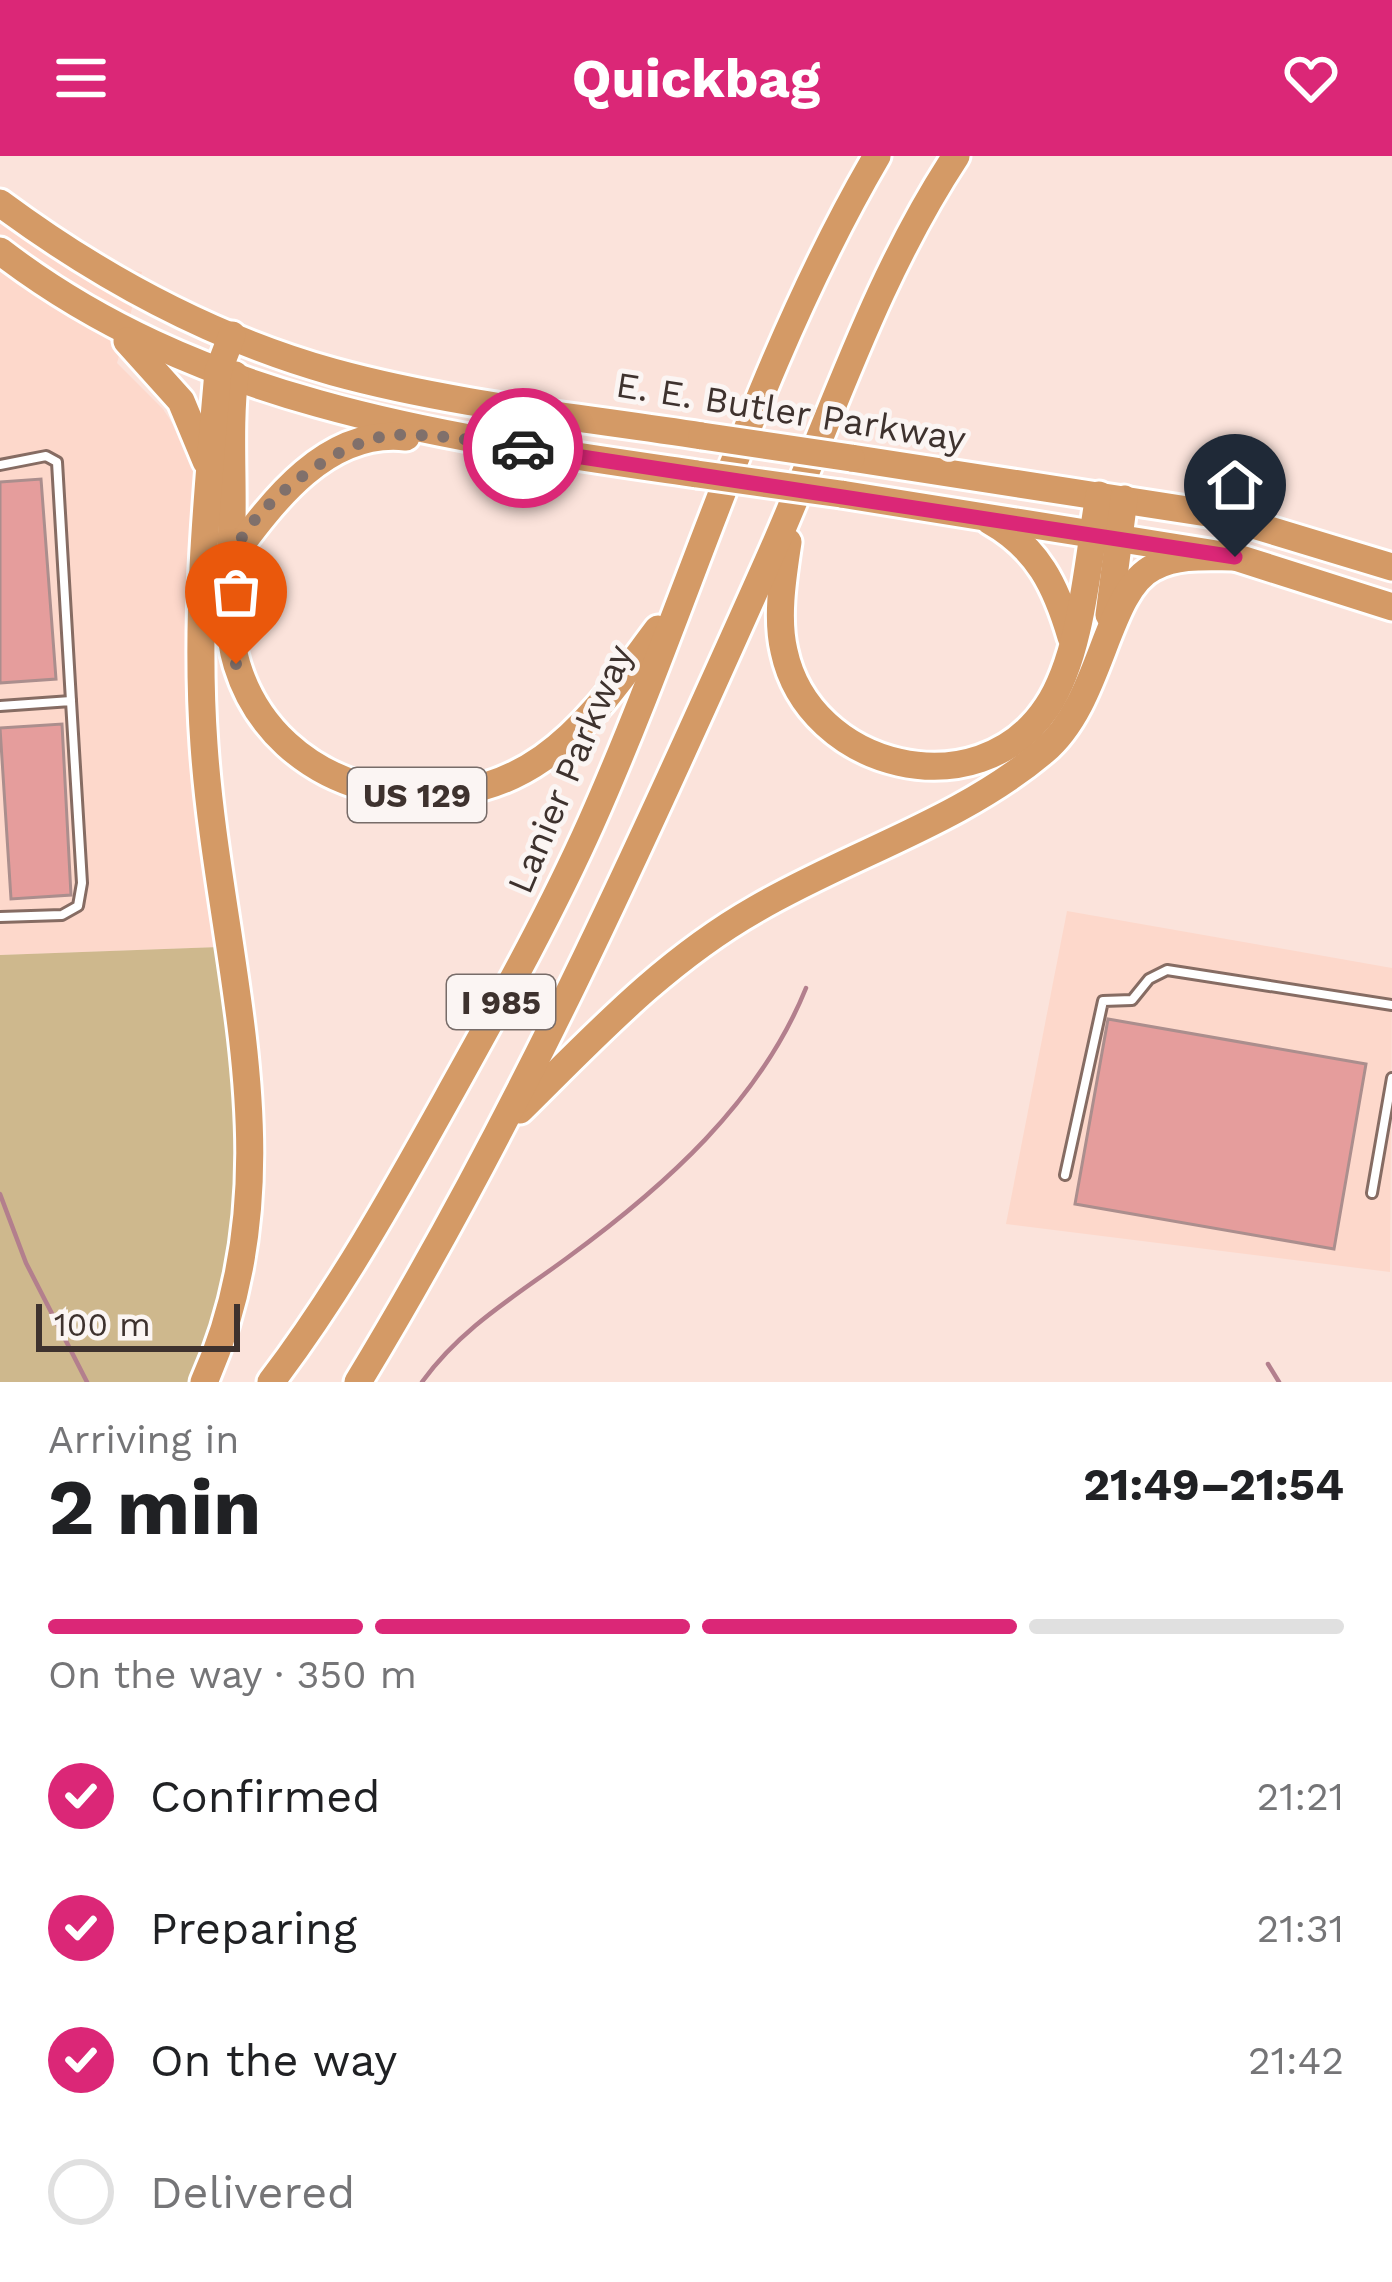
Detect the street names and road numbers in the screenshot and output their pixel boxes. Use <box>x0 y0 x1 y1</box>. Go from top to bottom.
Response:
street label: E. E. Butler Parkway <box>613 364 969 460</box>
street label: Lanier Parkway <box>499 638 641 900</box>
road number: US 129 <box>348 768 486 822</box>
road number: I 985 <box>447 975 555 1029</box>

